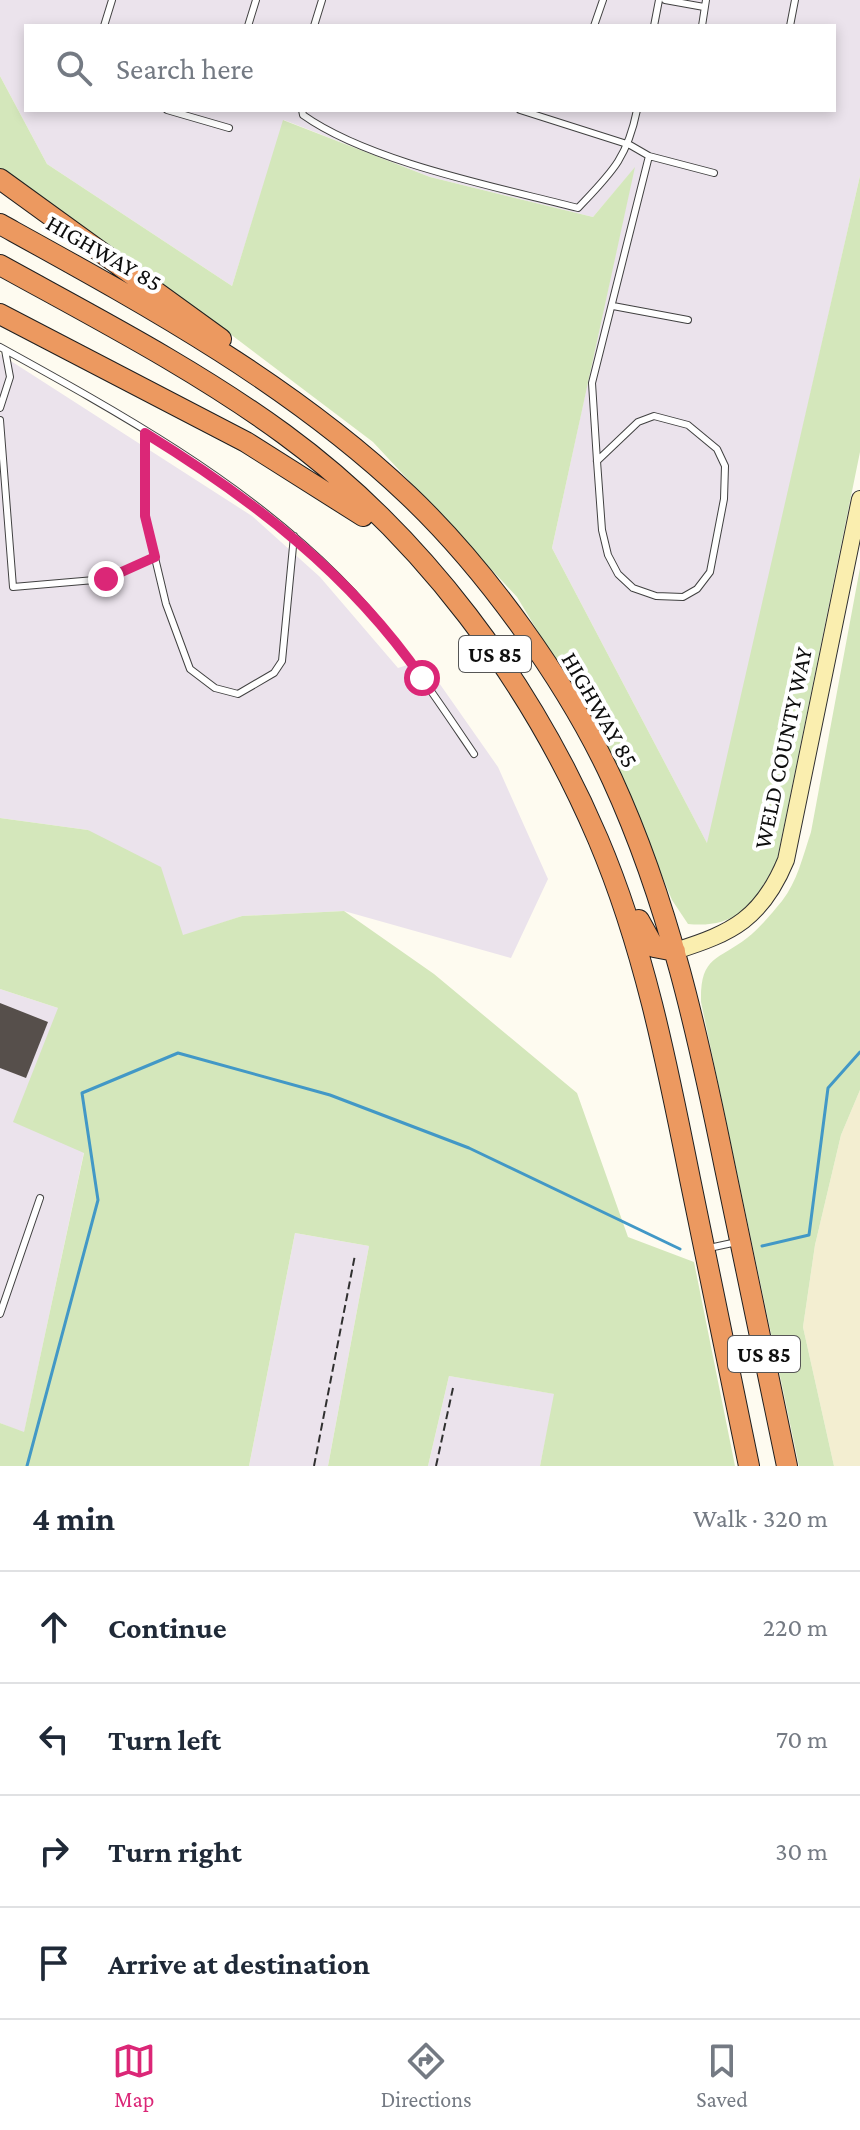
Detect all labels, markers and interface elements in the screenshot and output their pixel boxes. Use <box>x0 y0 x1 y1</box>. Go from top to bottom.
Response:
search box <box>24 24 836 112</box>
icon: search <box>52 46 96 90</box>
text: Search here <box>116 52 254 85</box>
street label: HIGHWAY 85 <box>42 209 167 296</box>
route end <box>88 561 124 597</box>
road number: US 85 <box>459 636 531 672</box>
street label: WELD COUNTY WAY <box>748 644 817 851</box>
street label: HIGHWAY 85 <box>557 647 644 772</box>
route start <box>404 660 440 696</box>
road number: US 85 <box>728 1336 800 1372</box>
text: 4 min <box>32 1500 115 1537</box>
text: Walk · 320 m <box>693 1504 828 1533</box>
icon: ahead <box>32 1605 76 1649</box>
text: Continue <box>108 1611 227 1644</box>
text: 220 m <box>763 1613 828 1642</box>
icon: left <box>32 1717 76 1761</box>
text: Turn left <box>108 1723 221 1756</box>
text: 70 m <box>776 1725 828 1754</box>
icon: right <box>32 1829 76 1873</box>
text: Turn right <box>108 1835 242 1868</box>
text: 30 m <box>775 1837 828 1866</box>
icon: arrive <box>32 1941 76 1985</box>
text: Arrive at destination <box>108 1947 370 1980</box>
tab: Map <box>112 2039 156 2112</box>
tab: Directions <box>381 2039 472 2112</box>
tab: Saved <box>696 2039 748 2112</box>

